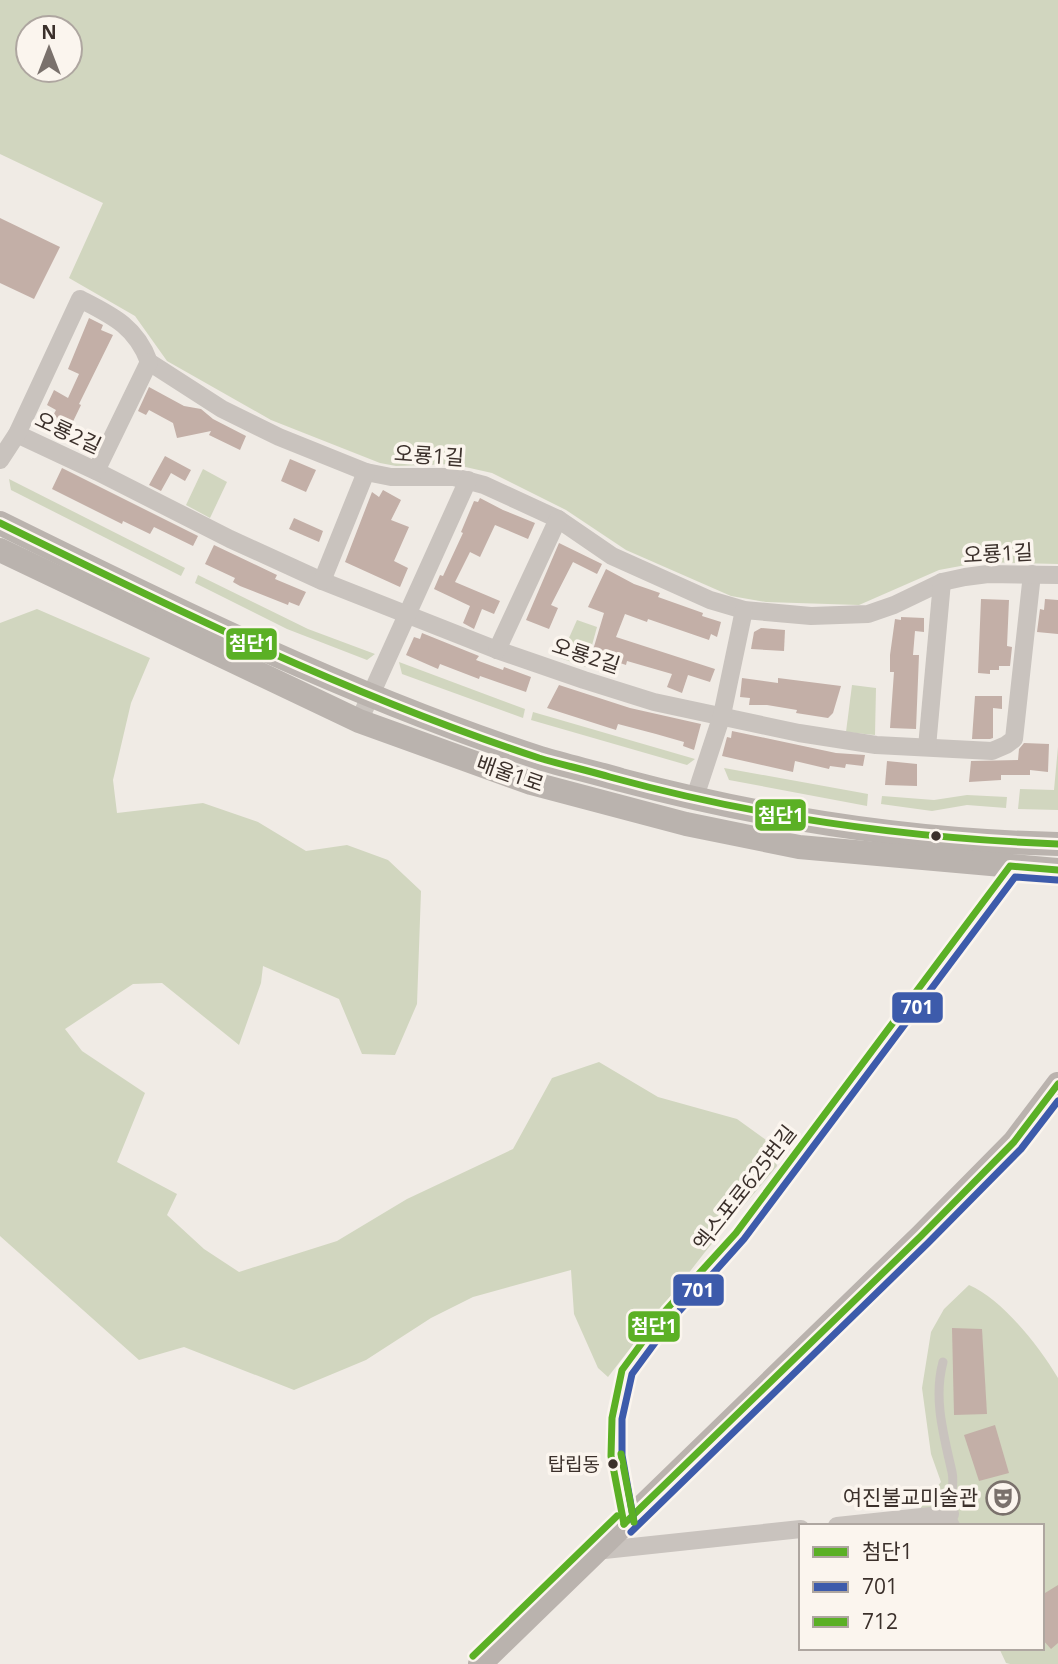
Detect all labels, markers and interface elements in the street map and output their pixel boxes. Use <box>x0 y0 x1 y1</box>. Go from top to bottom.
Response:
north arrow <box>14 14 84 84</box>
text: N <box>41 19 57 45</box>
street label: 오룡2길 <box>31 405 106 460</box>
street label: 오룡1길 <box>393 439 465 471</box>
street label: 오룡1길 <box>962 537 1034 569</box>
line badge: 첨단1 <box>225 627 278 661</box>
text: 첨단1 <box>229 630 275 656</box>
street label: 오룡2길 <box>549 631 624 679</box>
street label: 배울1로 <box>473 748 548 798</box>
line badge: 첨단1 <box>754 798 807 832</box>
text: 첨단1 <box>758 802 804 828</box>
unlabelled marker <box>929 829 943 843</box>
line badge: 701 <box>891 991 944 1024</box>
text: 701 <box>901 994 933 1020</box>
street label: 엑스포로625번길 <box>686 1119 802 1256</box>
line badge: 701 <box>672 1273 725 1307</box>
text: 701 <box>682 1277 714 1303</box>
line badge: 첨단1 <box>627 1310 681 1343</box>
text: 첨단1 <box>631 1313 677 1339</box>
place label: 탑립동 <box>548 1451 600 1477</box>
marker: 탑립동 <box>606 1457 620 1471</box>
theatre icon: 여진불교미술관 <box>984 1479 1022 1517</box>
place label: 여진불교미술관 <box>843 1483 978 1511</box>
legend <box>799 1524 1044 1650</box>
text: 첨단1 <box>862 1537 913 1565</box>
text: 701 <box>862 1572 898 1600</box>
text: 712 <box>862 1607 898 1635</box>

